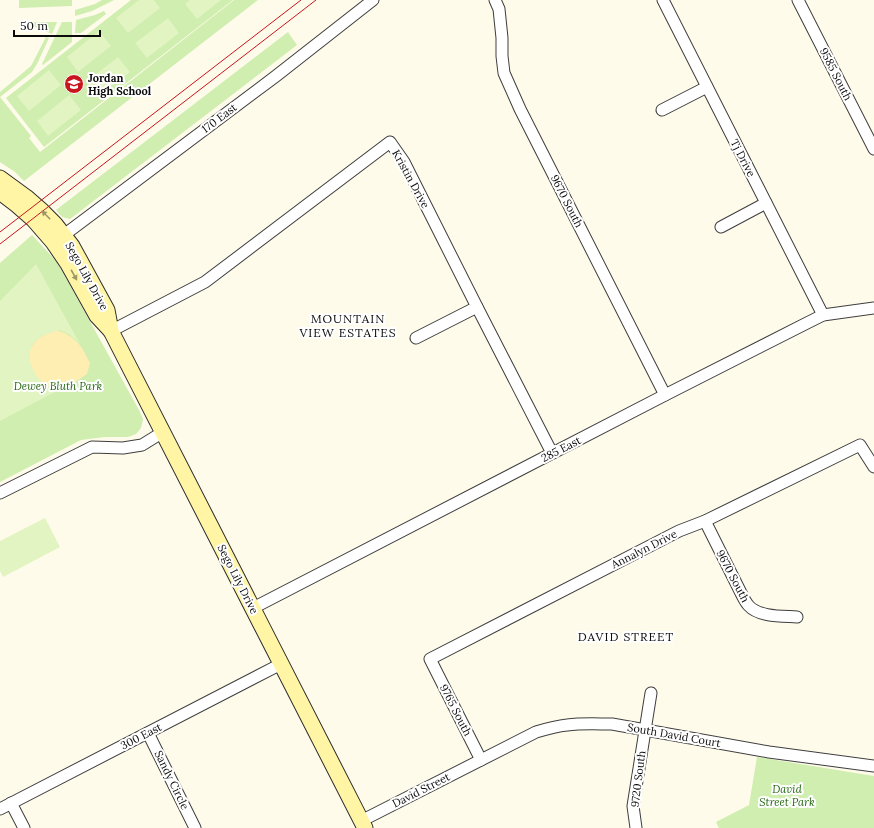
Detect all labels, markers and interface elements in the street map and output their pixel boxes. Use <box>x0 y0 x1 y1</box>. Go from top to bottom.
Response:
scale bar <box>14 12 100 38</box>
text: 50 m <box>20 18 48 33</box>
street label: 9585 South <box>817 45 855 103</box>
place label: Jordan High School <box>88 71 152 98</box>
school or university icon: Jordan High School <box>63 73 85 95</box>
street label: 170 East <box>199 100 240 136</box>
street label: Tj Drive <box>728 137 758 179</box>
street label: Kristin Drive <box>389 147 433 211</box>
street label: 9670 South <box>548 172 586 230</box>
one-way arrow <box>41 210 51 220</box>
street label: Sego Lily Drive <box>62 239 112 313</box>
one-way arrow <box>71 269 78 281</box>
district label: MOUNTAIN VIEW ESTATES <box>298 311 397 340</box>
park label: Dewey Bluth Park <box>14 379 103 393</box>
street label: 285 East <box>539 433 584 465</box>
street label: Annalyn Drive <box>608 526 679 572</box>
street label: Sego Lily Drive <box>214 542 262 616</box>
street label: 9670 South <box>713 547 753 605</box>
district label: DAVID STREET <box>578 629 674 644</box>
street label: 9765 South <box>437 682 475 739</box>
street label: 300 East <box>118 719 165 752</box>
street label: South David Court <box>626 720 723 750</box>
street label: Sandy Circle <box>152 748 192 812</box>
street label: 9720 South <box>628 750 648 808</box>
street label: David Street <box>390 769 453 811</box>
park label: David Street Park <box>759 782 815 809</box>

